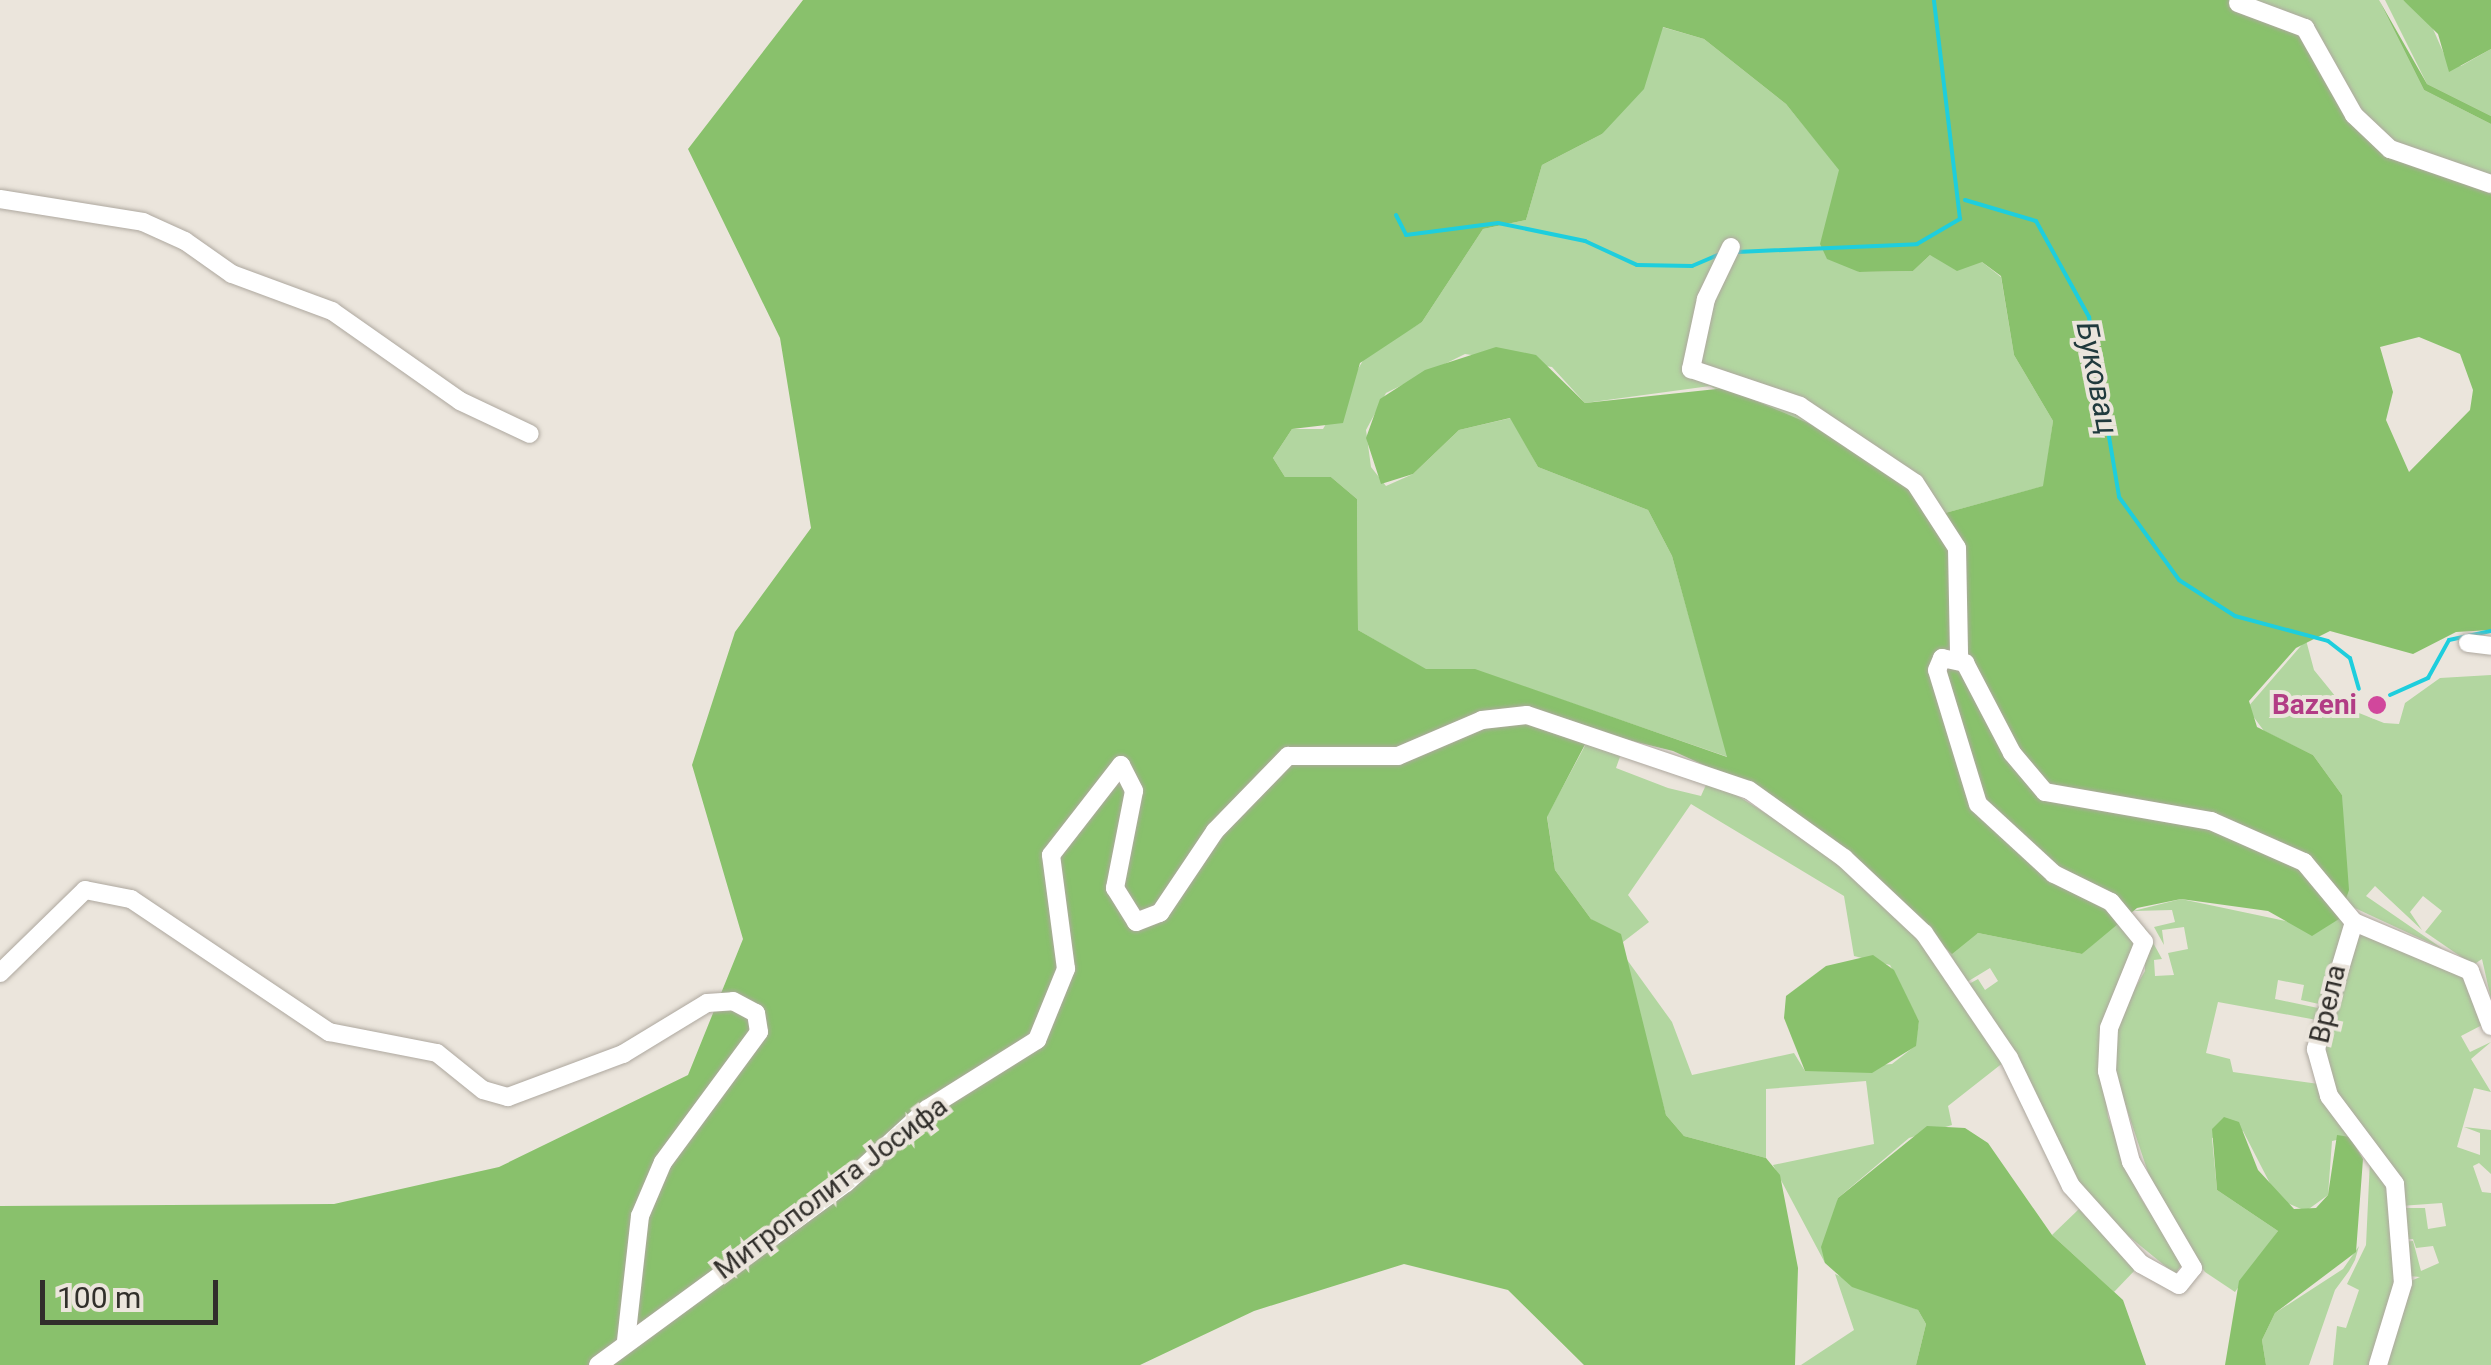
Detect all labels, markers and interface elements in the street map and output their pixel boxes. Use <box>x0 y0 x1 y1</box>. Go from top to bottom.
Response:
water label: Буковац <box>2068 319 2126 437</box>
place label: Bazeni <box>2272 688 2357 722</box>
marker: Bazeni <box>2366 694 2388 716</box>
street label: Врела <box>2303 962 2353 1046</box>
street label: Митрополита Јосифа <box>708 1089 954 1287</box>
scale bar <box>45 1260 222 1322</box>
text: 100 m <box>57 1280 141 1315</box>

